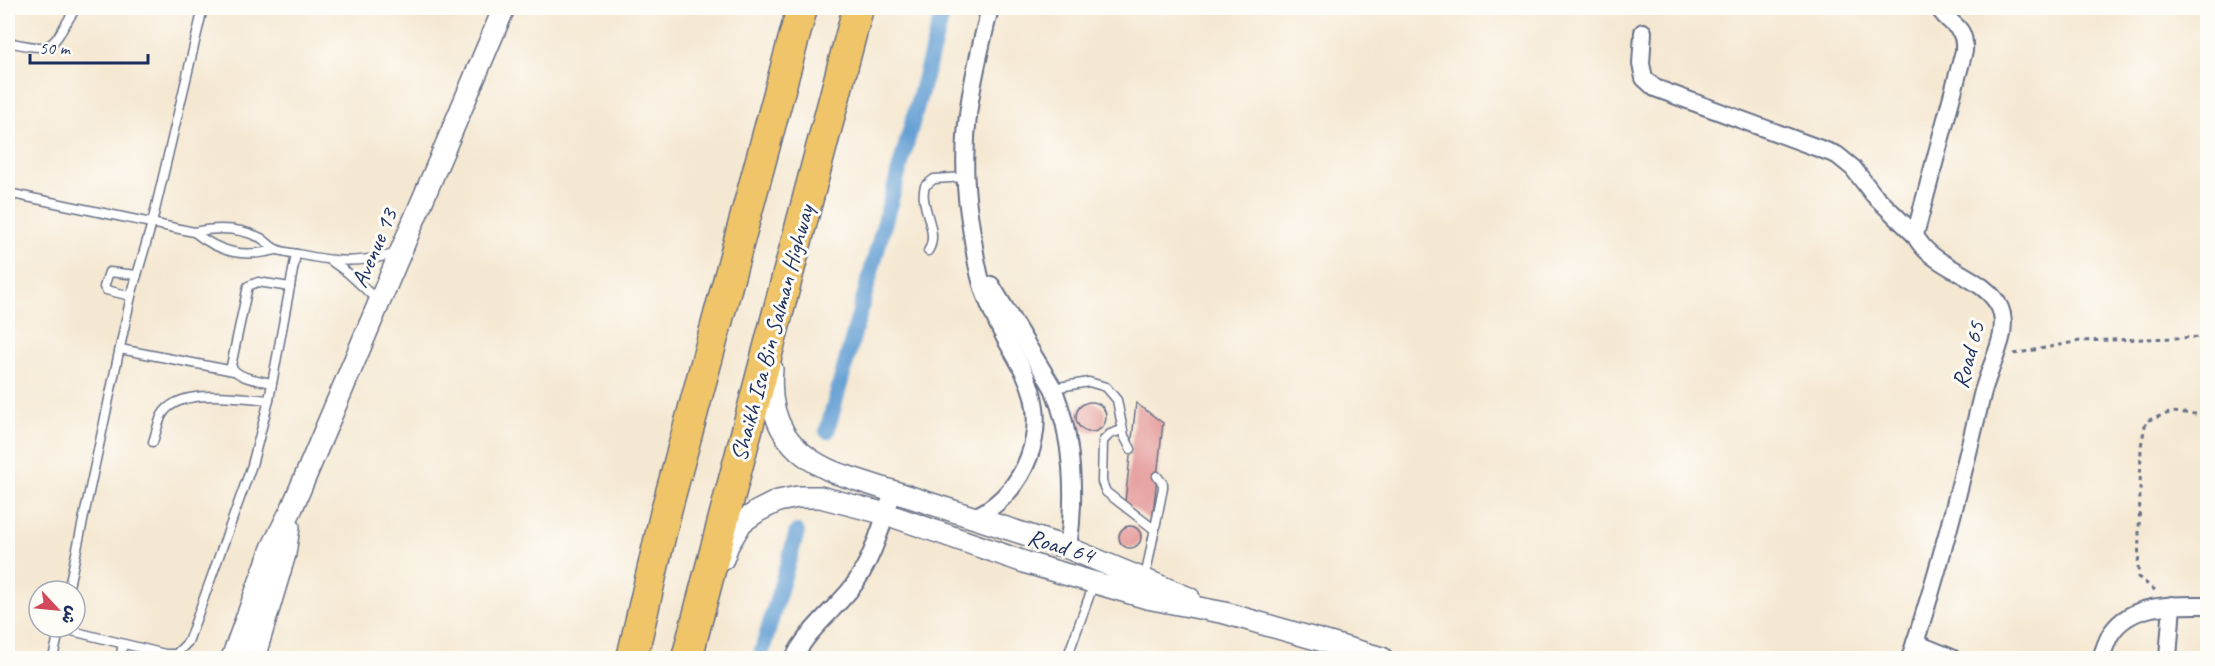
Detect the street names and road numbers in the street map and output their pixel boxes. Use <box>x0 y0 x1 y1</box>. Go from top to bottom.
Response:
street label: Shaikh Isa Bin Salman Highway <box>723 200 821 464</box>
street label: Avenue 13 <box>344 202 405 292</box>
street label: Road 65 <box>1945 317 1992 392</box>
street label: Road 64 <box>1024 522 1100 571</box>

